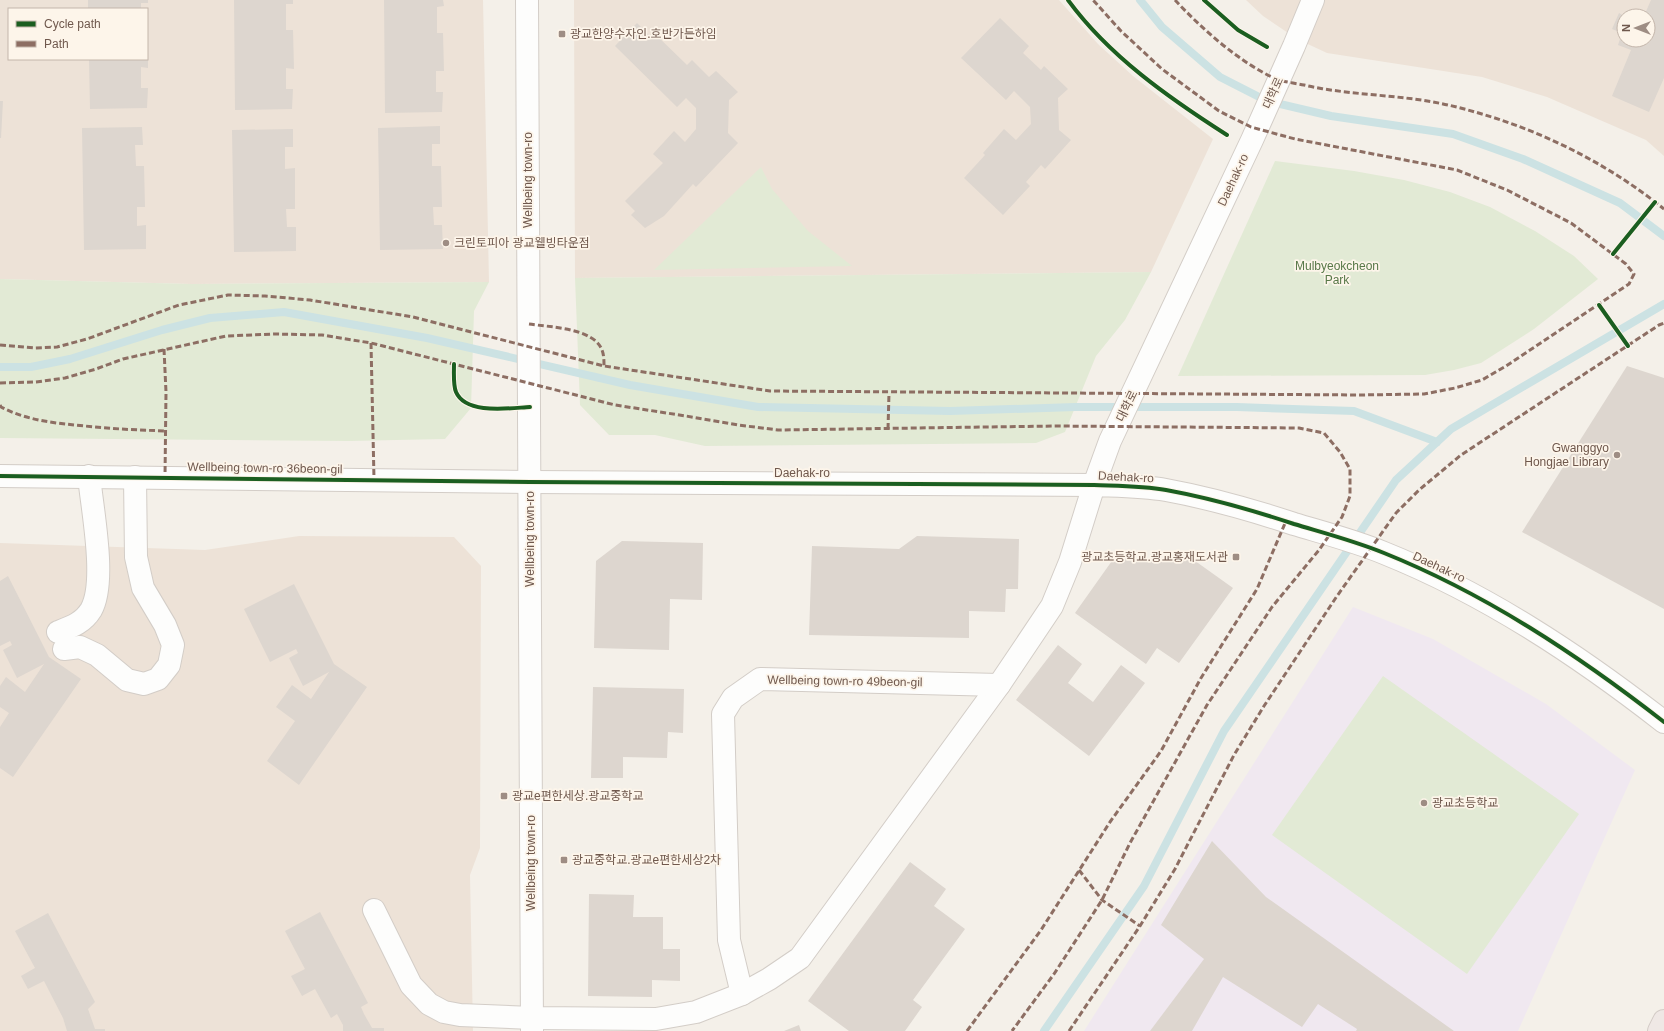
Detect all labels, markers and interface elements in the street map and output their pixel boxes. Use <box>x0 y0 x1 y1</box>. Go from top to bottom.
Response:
legend <box>8 8 148 60</box>
north arrow <box>1616 8 1656 48</box>
text: Cycle path <box>44 17 101 31</box>
text: N <box>1620 24 1632 32</box>
place label: 광교한양수자인.호반가든하임 <box>570 27 717 41</box>
marker: 광교한양수자인.호반가든하임 <box>557 29 567 39</box>
text: Path <box>44 37 69 51</box>
street label: 대학로 <box>1260 75 1286 111</box>
street label: Wellbeing town-ro <box>521 132 535 228</box>
street label: Daehak-ro <box>1215 151 1251 208</box>
place label: 크린토피아 광교웰빙타운점 <box>454 236 590 250</box>
marker: 크린토피아 광교웰빙타운점 <box>441 238 451 248</box>
park label: Mulbyeokcheon Park <box>1295 259 1379 287</box>
street label: 대학로 <box>1113 388 1141 424</box>
place label: Gwanggyo Hongjae Library <box>1524 441 1609 469</box>
marker: Gwanggyo Hongjae Library <box>1612 450 1622 460</box>
street label: Wellbeing town-ro 36beon-gil <box>187 460 343 476</box>
street label: Daehak-ro <box>774 466 830 480</box>
street label: Daehak-ro <box>1098 469 1155 485</box>
street label: Wellbeing town-ro <box>523 491 537 587</box>
street label: Daehak-ro <box>1411 549 1468 585</box>
place label: 광교초등학교.광교홍재도서관 <box>1081 550 1228 564</box>
marker: 광교초등학교.광교홍재도서관 <box>1231 552 1241 562</box>
street label: Wellbeing town-ro 49beon-gil <box>767 673 923 689</box>
place label: 광교e편한세상.광교중학교 <box>512 789 643 803</box>
marker: 광교e편한세상.광교중학교 <box>499 791 509 801</box>
place label: 광교초등학교 <box>1432 796 1498 810</box>
marker: 광교초등학교 <box>1419 798 1429 808</box>
street label: Wellbeing town-ro <box>524 815 538 911</box>
place label: 광교중학교.광교e편한세상2차 <box>572 853 721 867</box>
marker: 광교중학교.광교e편한세상2차 <box>559 855 569 865</box>

